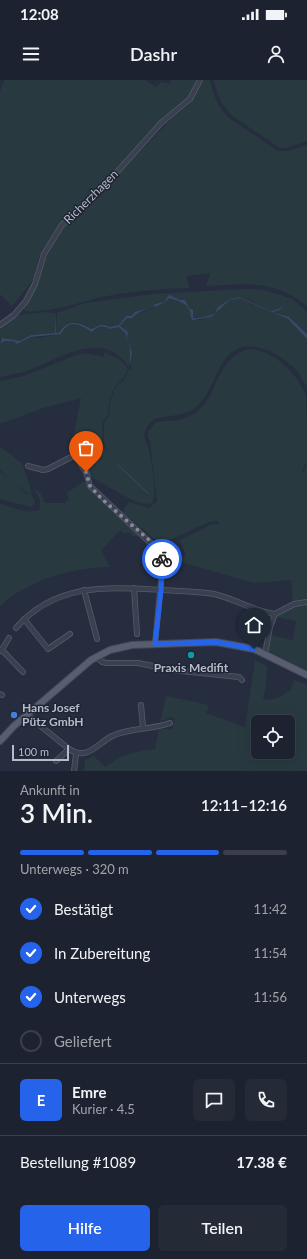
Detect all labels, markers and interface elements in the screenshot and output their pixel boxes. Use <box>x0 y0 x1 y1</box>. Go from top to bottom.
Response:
text: 12:08 <box>20 5 59 23</box>
icon: menu <box>20 43 42 65</box>
text: Dashr <box>130 43 177 65</box>
icon: person <box>265 43 287 65</box>
street label: Richerzhagen <box>60 166 121 227</box>
pin <box>69 431 103 472</box>
icon: bag <box>75 437 97 459</box>
courier <box>142 539 182 579</box>
icon: bike <box>151 548 173 570</box>
pin <box>237 608 271 649</box>
icon: home <box>243 614 265 636</box>
marker: Praxis Medifit <box>186 650 196 660</box>
place label: Praxis Medifit <box>154 660 229 675</box>
place label: Hans Josef Pütz GmbH <box>22 700 84 729</box>
marker: Hans Josef Pütz GmbH <box>9 710 19 720</box>
map controls <box>251 715 295 759</box>
button: locate <box>251 715 295 759</box>
scale bar <box>12 743 69 762</box>
text: 100 m <box>18 745 49 758</box>
text: Ankunft in <box>20 782 80 798</box>
text: 12:11–12:16 <box>201 796 287 814</box>
text: 3 Min. <box>20 797 93 829</box>
text: Unterwegs · 320 m <box>20 861 129 877</box>
icon: check <box>20 898 42 920</box>
text: Bestätigt <box>54 900 113 918</box>
text: 11:42 <box>254 901 287 917</box>
icon: check <box>20 942 42 964</box>
text: In Zubereitung <box>54 944 150 962</box>
text: 11:54 <box>254 945 287 961</box>
icon: check <box>20 986 42 1008</box>
text: Unterwegs <box>54 988 126 1006</box>
text: 11:56 <box>254 989 287 1005</box>
text: Geliefert <box>54 1032 112 1050</box>
button: chat <box>193 1079 235 1121</box>
button: phone <box>245 1079 287 1121</box>
text: Emre <box>72 1083 106 1101</box>
text: E <box>37 1091 45 1109</box>
text: Kurier · 4.5 <box>72 1101 135 1117</box>
text: Bestellung #1089 <box>20 1153 136 1171</box>
text: 17.38 € <box>236 1153 287 1171</box>
button: Hilfe <box>20 1205 150 1251</box>
button: Teilen <box>158 1205 287 1251</box>

